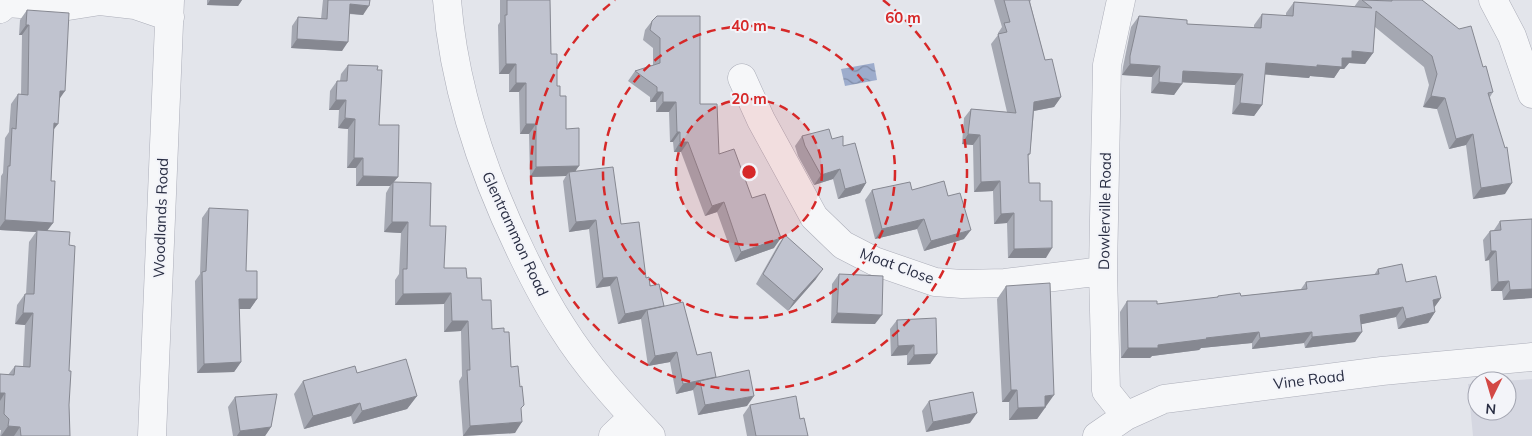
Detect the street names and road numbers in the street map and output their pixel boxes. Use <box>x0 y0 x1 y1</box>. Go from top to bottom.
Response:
street label: Dowlerville Road <box>1094 152 1115 270</box>
street label: Woodlands Road <box>149 157 172 278</box>
street label: Glentrammon Road <box>478 168 553 299</box>
street label: Moat Close <box>857 243 937 288</box>
street label: Vine Road <box>1272 366 1346 393</box>

